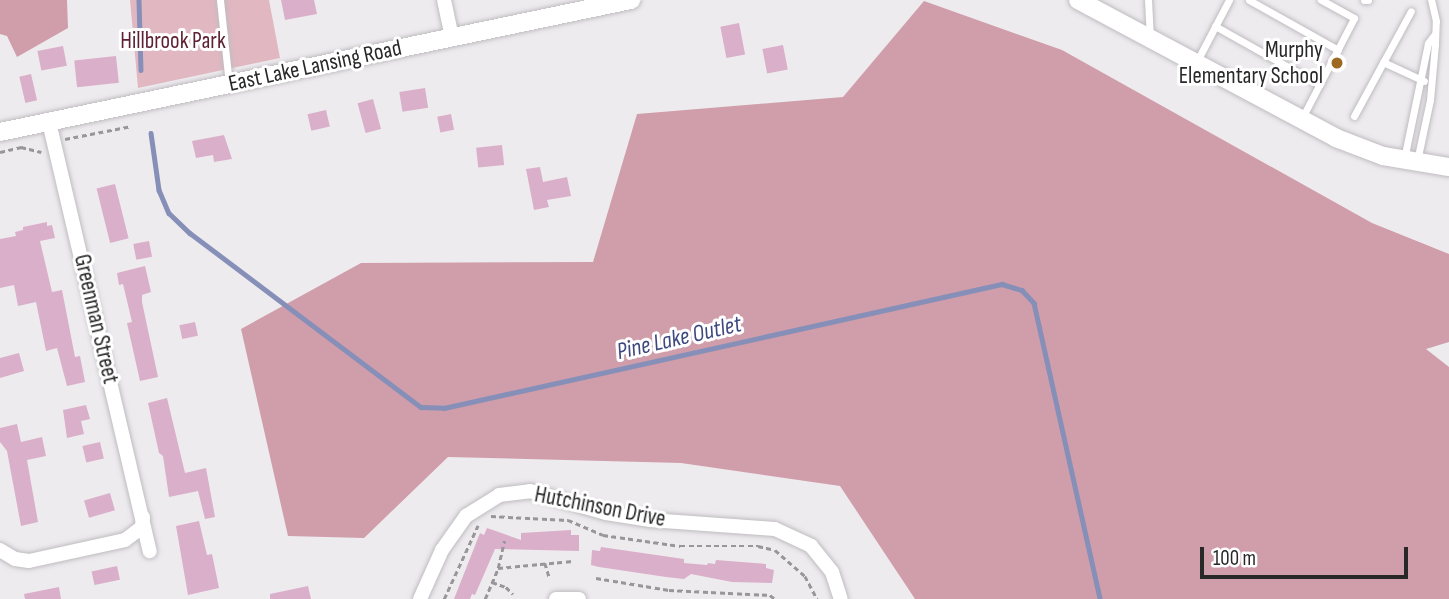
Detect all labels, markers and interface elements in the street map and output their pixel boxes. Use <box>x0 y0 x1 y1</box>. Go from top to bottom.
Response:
park label: Hillbrook Park <box>120 27 226 55</box>
street label: East Lake Lansing Road <box>226 34 404 98</box>
place label: Murphy Elementary School <box>1179 36 1323 90</box>
marker: Murphy Elementary School <box>1329 55 1345 71</box>
street label: Greenman Street <box>68 252 124 386</box>
water label: Pine Lake Outlet <box>614 310 744 366</box>
street label: Hutchinson Drive <box>532 481 668 533</box>
scale bar <box>1204 532 1412 576</box>
text: 100 m <box>1213 546 1256 571</box>

